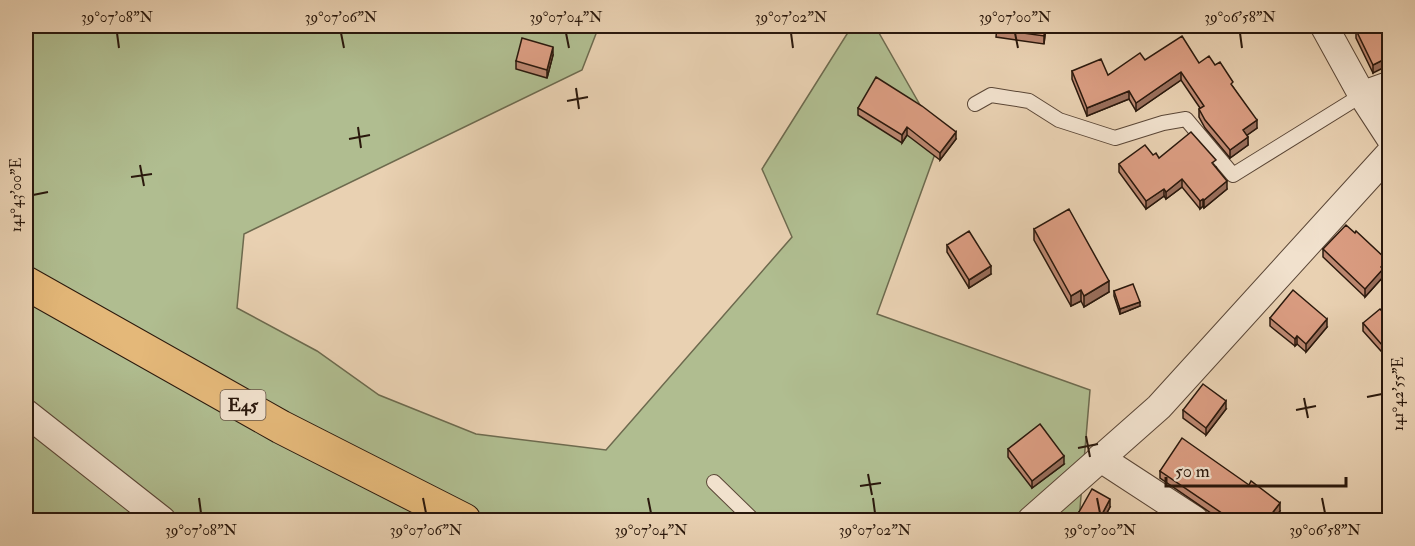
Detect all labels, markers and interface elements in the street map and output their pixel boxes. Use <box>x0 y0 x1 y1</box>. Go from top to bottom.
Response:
text: 39°07'08"N <box>81 8 153 27</box>
text: 39°07'06"N <box>305 8 378 27</box>
text: 39°07'04"N <box>530 8 603 27</box>
text: 39°07'02"N <box>755 8 828 27</box>
text: 39°07'00"N <box>979 8 1052 27</box>
text: 39°06'58"N <box>1204 8 1276 27</box>
text: 141°43'00"E <box>7 158 26 232</box>
text: 141°42'55"E <box>1389 357 1408 431</box>
road number: E45 <box>220 390 266 420</box>
scale bar <box>1166 450 1346 488</box>
text: 50 m <box>1175 460 1210 483</box>
text: 39°07'08"N <box>165 521 237 540</box>
text: 39°07'06"N <box>390 521 463 540</box>
text: 39°07'04"N <box>615 521 688 540</box>
text: 39°07'02"N <box>839 521 912 540</box>
text: 39°07'00"N <box>1064 521 1137 540</box>
text: 39°06'58"N <box>1289 521 1361 540</box>

